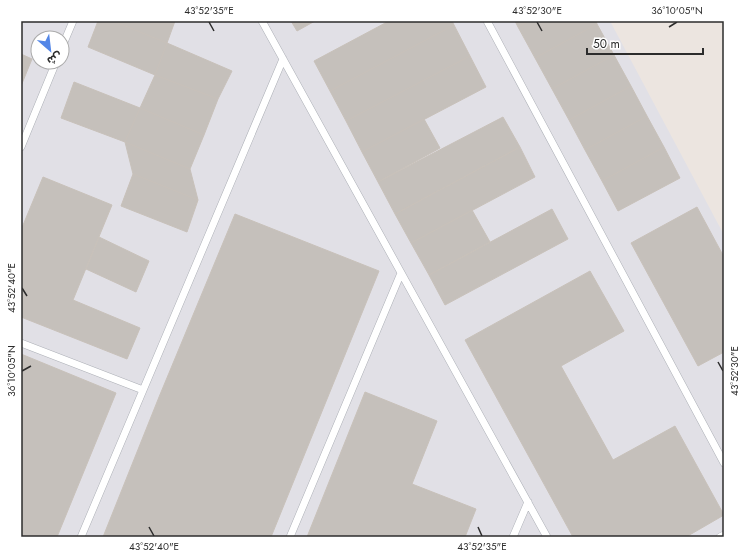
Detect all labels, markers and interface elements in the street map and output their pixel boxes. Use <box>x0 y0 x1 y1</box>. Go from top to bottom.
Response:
text: 43°52'35"E <box>184 3 234 18</box>
text: 43°52'30"E <box>512 3 562 18</box>
text: 36°10'05"N <box>651 3 703 18</box>
north arrow <box>30 30 70 70</box>
scale bar <box>587 30 703 56</box>
text: 50 m <box>593 35 620 53</box>
text: ش <box>44 48 65 69</box>
text: 43°52'40"E <box>4 263 19 313</box>
text: 36°10'05"N <box>4 345 19 397</box>
text: 43°52'30"E <box>727 346 742 396</box>
text: 43°52'40"E <box>129 539 179 554</box>
text: 43°52'35"E <box>457 539 507 554</box>

